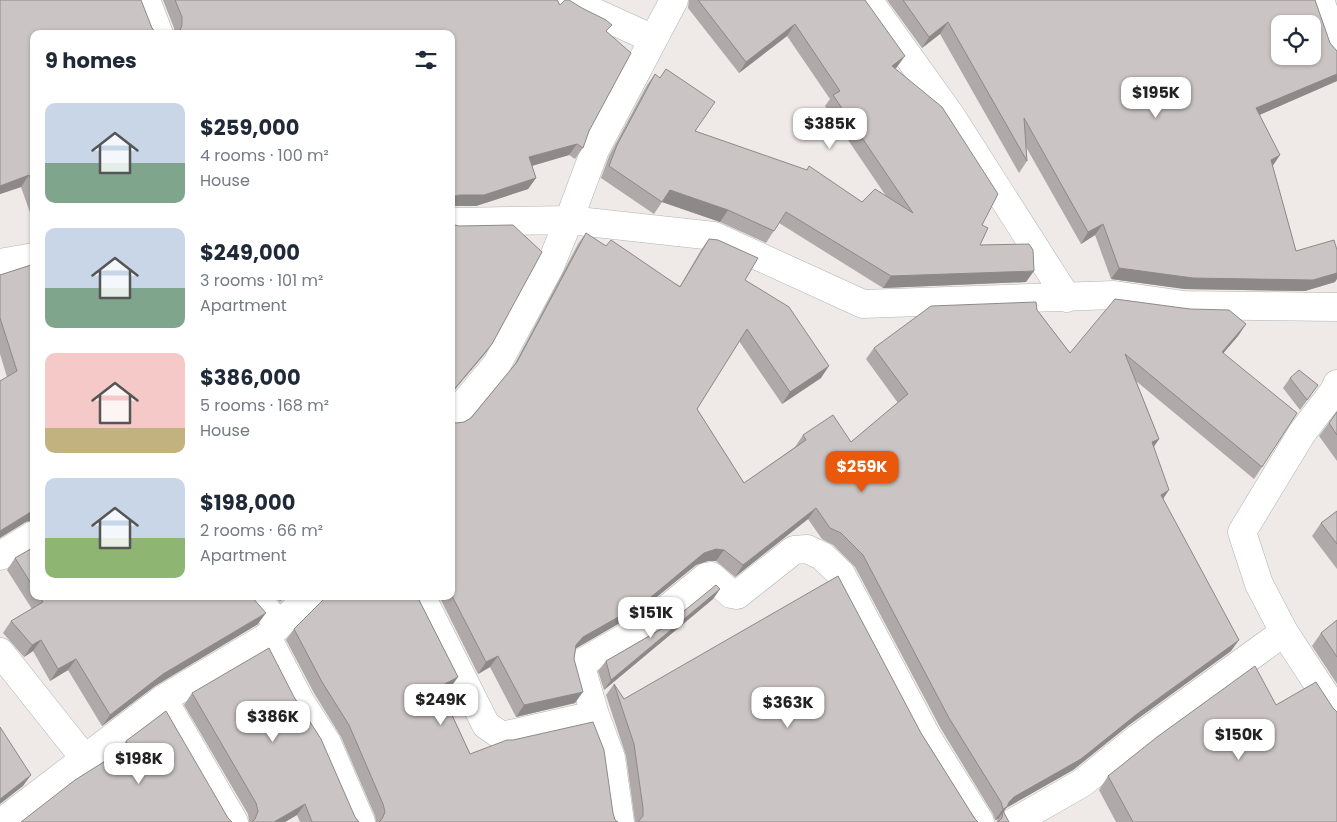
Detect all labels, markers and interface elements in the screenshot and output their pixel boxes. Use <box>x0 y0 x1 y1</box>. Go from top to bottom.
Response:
map controls <box>1271 15 1321 65</box>
button: locate <box>1271 15 1321 65</box>
text: 9 homes <box>45 46 137 75</box>
icon: filters <box>412 46 440 74</box>
pin: $195K <box>1121 76 1191 119</box>
text: $195K <box>1132 81 1180 104</box>
pin: $385K <box>795 108 865 150</box>
text: $385K <box>804 112 856 135</box>
text: $259,000 <box>200 113 299 142</box>
icon: home <box>85 123 145 183</box>
text: 4 rooms · 100 m² <box>200 144 329 167</box>
text: House <box>200 169 250 192</box>
text: $249,000 <box>200 238 300 267</box>
icon: home <box>85 248 145 308</box>
text: 3 rooms · 101 m² <box>200 269 323 292</box>
text: Apartment <box>200 294 287 317</box>
text: $386,000 <box>200 363 301 392</box>
icon: home <box>85 373 145 433</box>
text: 5 rooms · 168 m² <box>200 394 329 417</box>
text: House <box>200 419 250 442</box>
pin: $259K <box>827 450 897 493</box>
text: $259K <box>836 455 888 478</box>
text: $198,000 <box>200 488 295 517</box>
icon: home <box>85 498 145 558</box>
text: 2 rooms · 66 m² <box>200 519 323 542</box>
text: Apartment <box>200 544 287 567</box>
pin: $151K <box>616 596 686 639</box>
text: $151K <box>629 601 673 624</box>
pin: $249K <box>406 684 476 726</box>
pin: $363K <box>753 686 823 729</box>
text: $249K <box>415 688 467 711</box>
text: $363K <box>762 691 814 714</box>
pin: $386K <box>238 700 308 743</box>
text: $386K <box>247 705 299 728</box>
pin: $150K <box>1204 718 1274 761</box>
text: $150K <box>1215 723 1263 746</box>
pin: $198K <box>104 742 174 785</box>
text: $198K <box>115 747 163 770</box>

